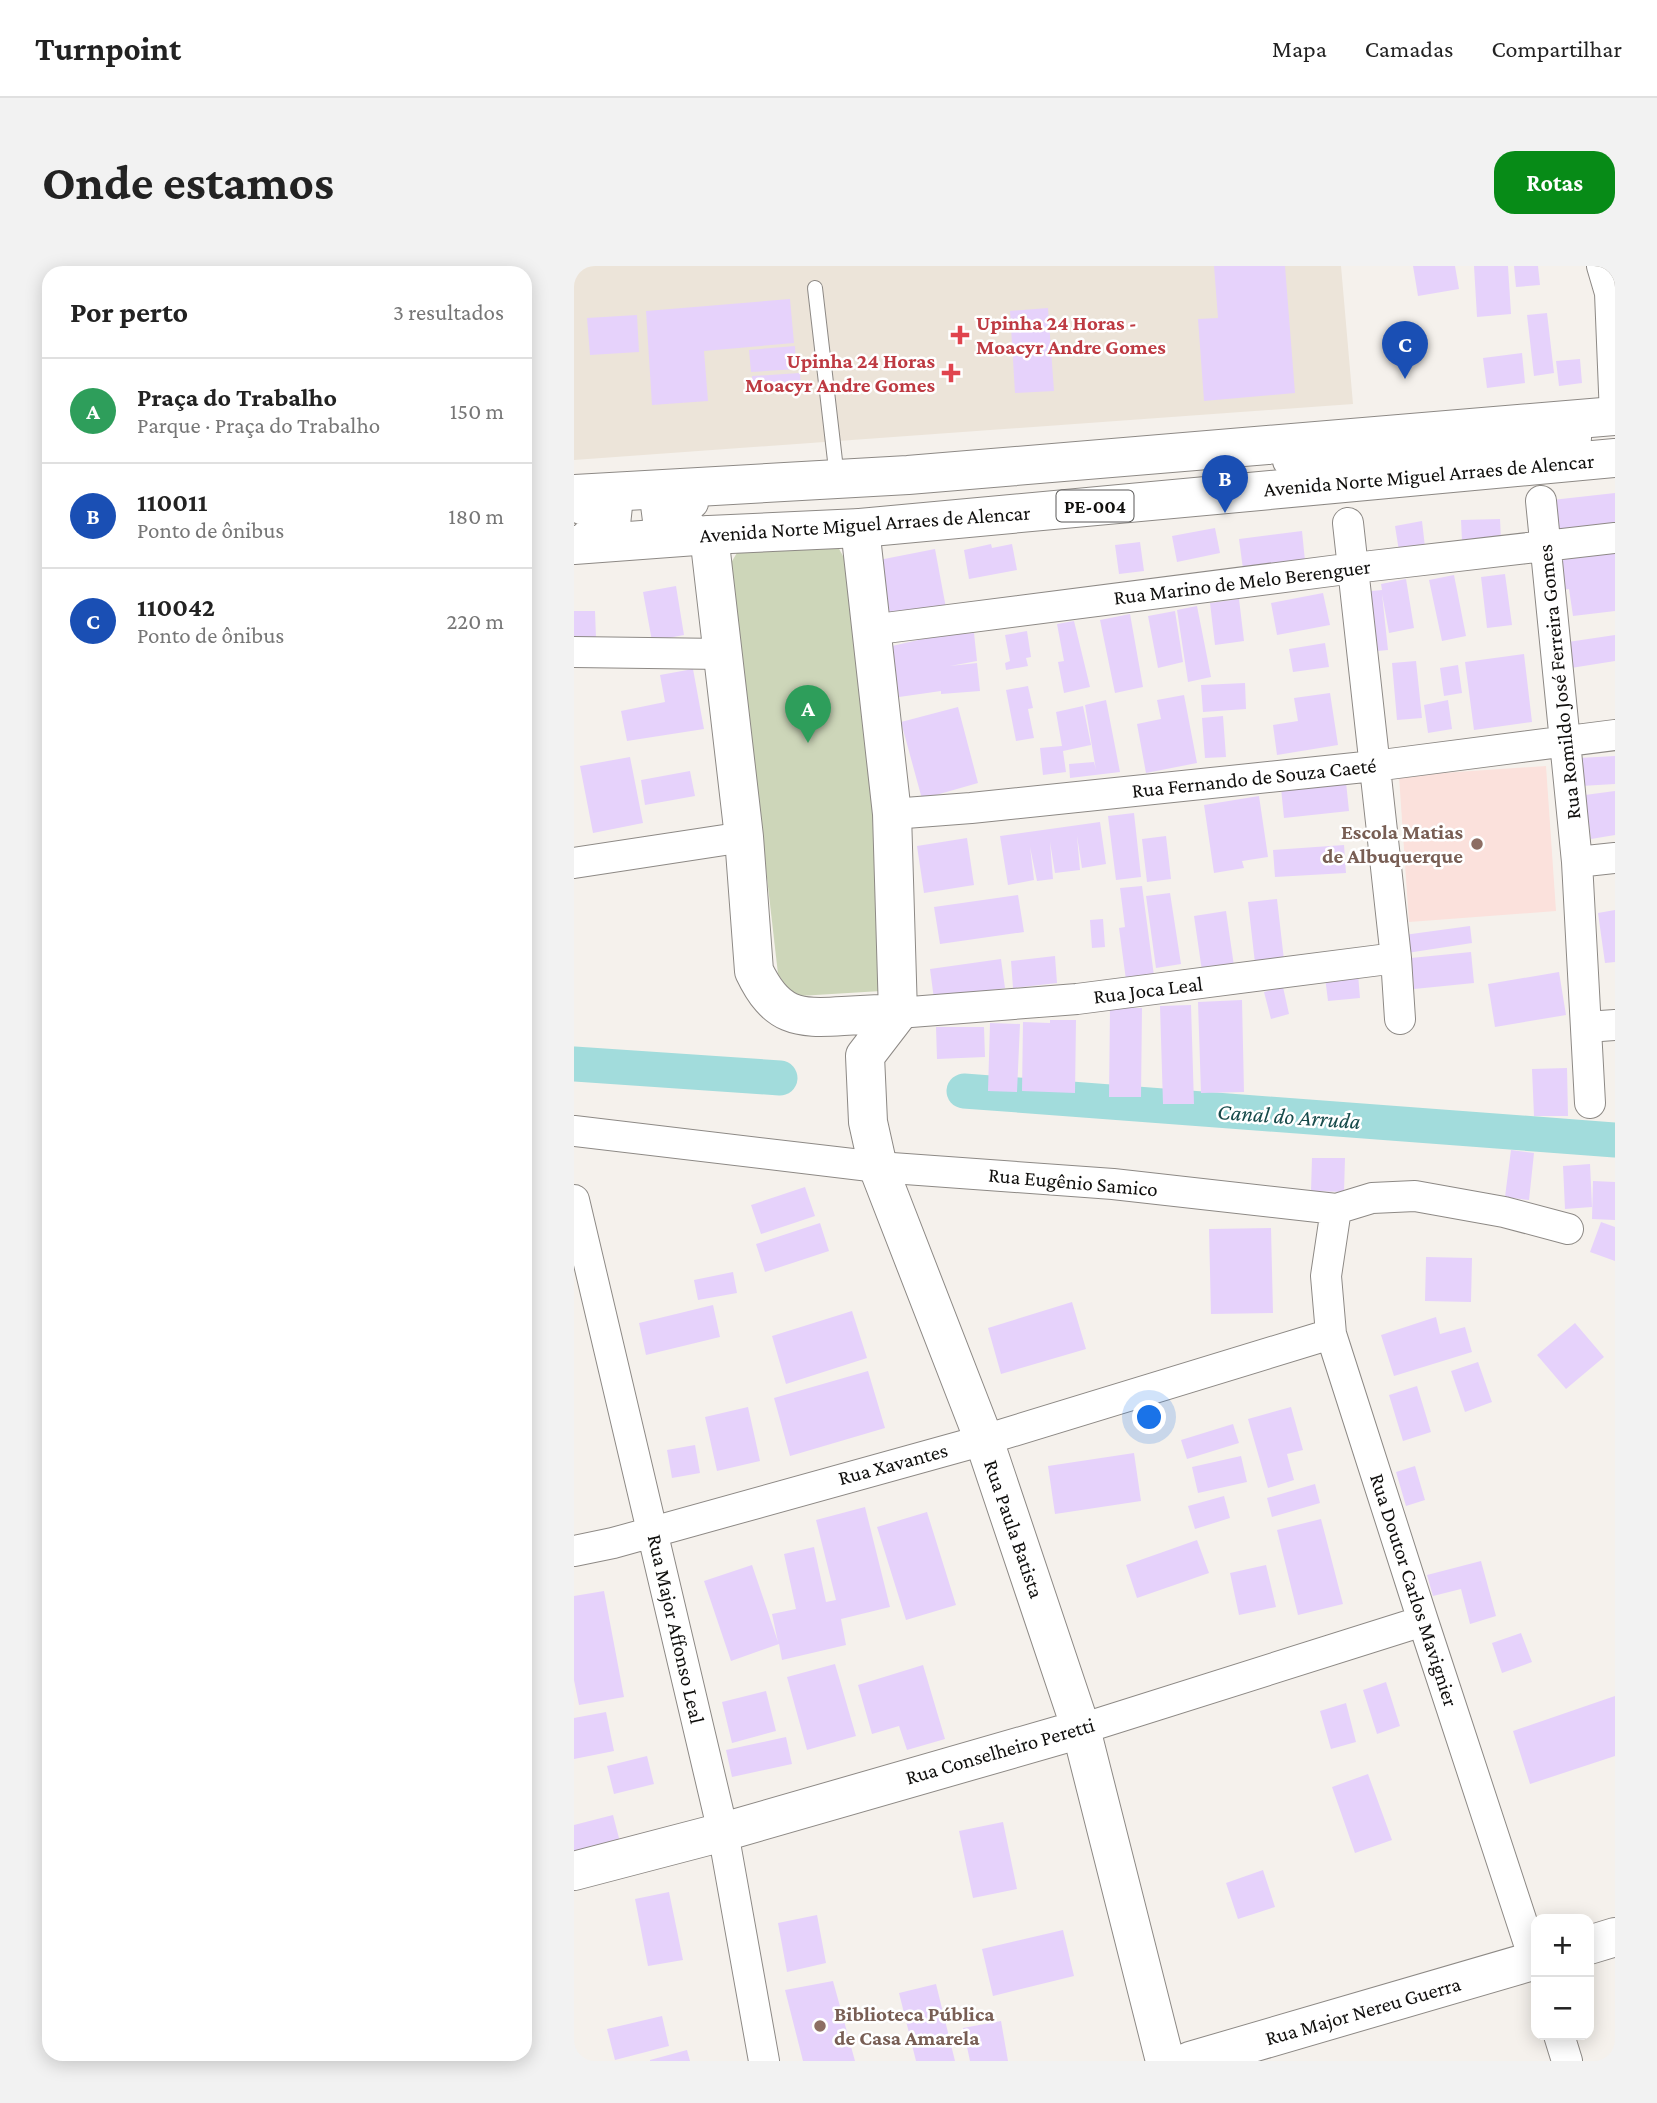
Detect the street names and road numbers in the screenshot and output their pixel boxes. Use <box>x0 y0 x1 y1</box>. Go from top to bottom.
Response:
street label: Avenida Norte Miguel Arraes de Alencar <box>1263 449 1596 501</box>
road number: PE-004 <box>1056 490 1134 522</box>
street label: Avenida Norte Miguel Arraes de Alencar <box>699 500 1032 548</box>
street label: Rua Romildo José Ferreira Gomes <box>1533 543 1585 821</box>
street label: Rua Marino de Melo Berenguer <box>1112 554 1372 610</box>
street label: Rua Fernando de Souza Caeté <box>1130 753 1378 803</box>
street label: Rua Joca Leal <box>1092 971 1204 1009</box>
street label: Rua Eugênio Samico <box>987 1163 1159 1201</box>
street label: Rua Xavantes <box>836 1438 950 1490</box>
street label: Rua Paula Batista <box>979 1457 1049 1602</box>
street label: Rua Doutor Carlos Mavignier <box>1365 1470 1463 1710</box>
street label: Rua Major Affonso Leal <box>643 1532 709 1726</box>
street label: Rua Conselheiro Peretti <box>903 1712 1098 1789</box>
street label: Rua Major Nereu Guerra <box>1262 1972 1464 2050</box>

